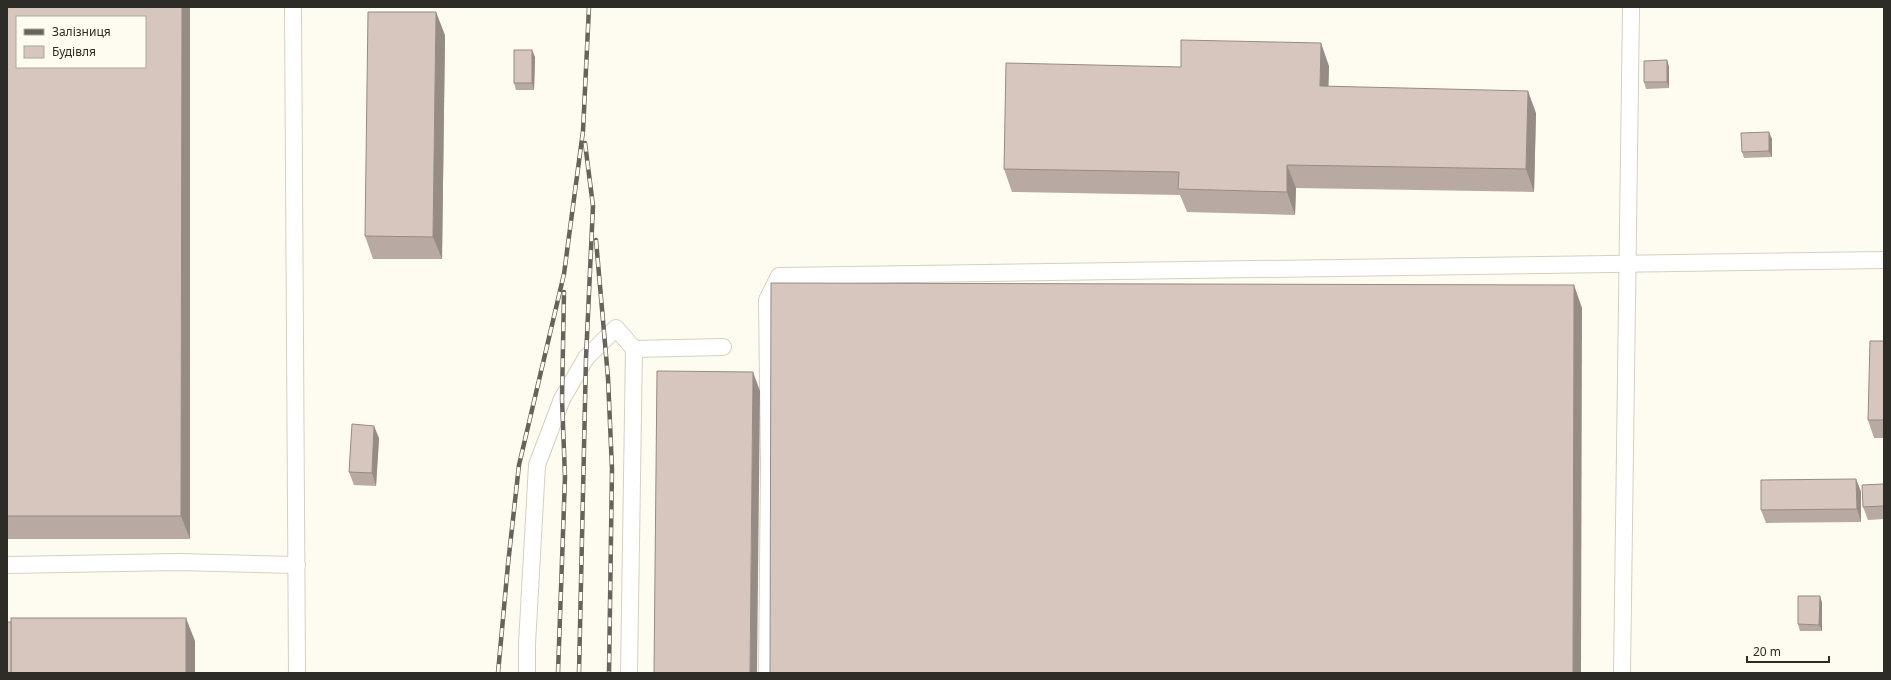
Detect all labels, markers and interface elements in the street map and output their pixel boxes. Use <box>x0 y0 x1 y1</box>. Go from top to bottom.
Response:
legend <box>16 16 146 68</box>
text: Залізниця <box>52 23 111 40</box>
text: Будівля <box>52 43 96 60</box>
scale bar <box>1747 638 1829 664</box>
text: 20 m <box>1753 643 1781 660</box>

